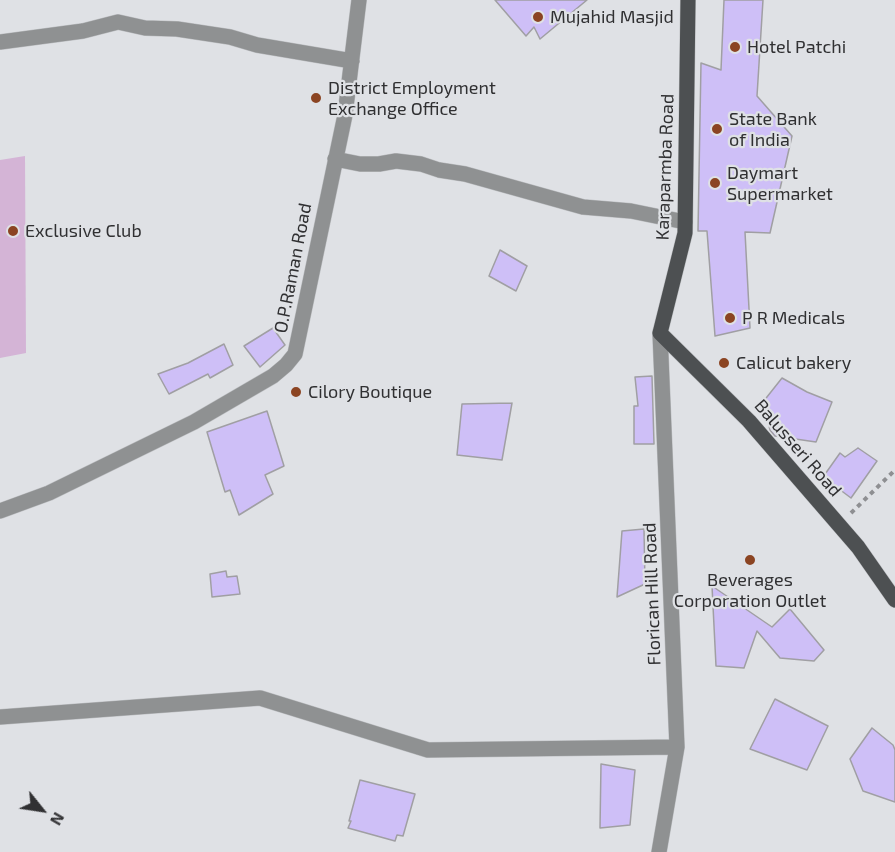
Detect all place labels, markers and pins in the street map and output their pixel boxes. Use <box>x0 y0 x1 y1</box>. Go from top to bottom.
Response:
place label: Mujahid Masjid <box>550 6 674 28</box>
marker: Mujahid Masjid <box>531 10 545 24</box>
place label: Hotel Patchi <box>747 36 846 58</box>
marker: Hotel Patchi <box>728 40 742 54</box>
place label: District Employment Exchange Office <box>328 77 496 119</box>
marker: District Employment Exchange Office <box>309 91 323 105</box>
place label: State Bank of India <box>729 108 817 150</box>
marker: State Bank of India <box>710 122 724 136</box>
place label: Daymart Supermarket <box>727 162 833 204</box>
marker: Daymart Supermarket <box>708 176 722 190</box>
place label: Exclusive Club <box>25 220 142 242</box>
marker: Exclusive Club <box>6 224 20 238</box>
place label: P R Medicals <box>742 307 845 329</box>
marker: P R Medicals <box>723 311 737 325</box>
place label: Calicut bakery <box>736 352 851 374</box>
marker: Calicut bakery <box>717 356 731 370</box>
place label: Cilory Boutique <box>308 381 432 403</box>
marker: Cilory Boutique <box>289 385 303 399</box>
marker: Beverages Corporation Outlet <box>743 553 757 567</box>
place label: Beverages Corporation Outlet <box>674 569 826 612</box>

